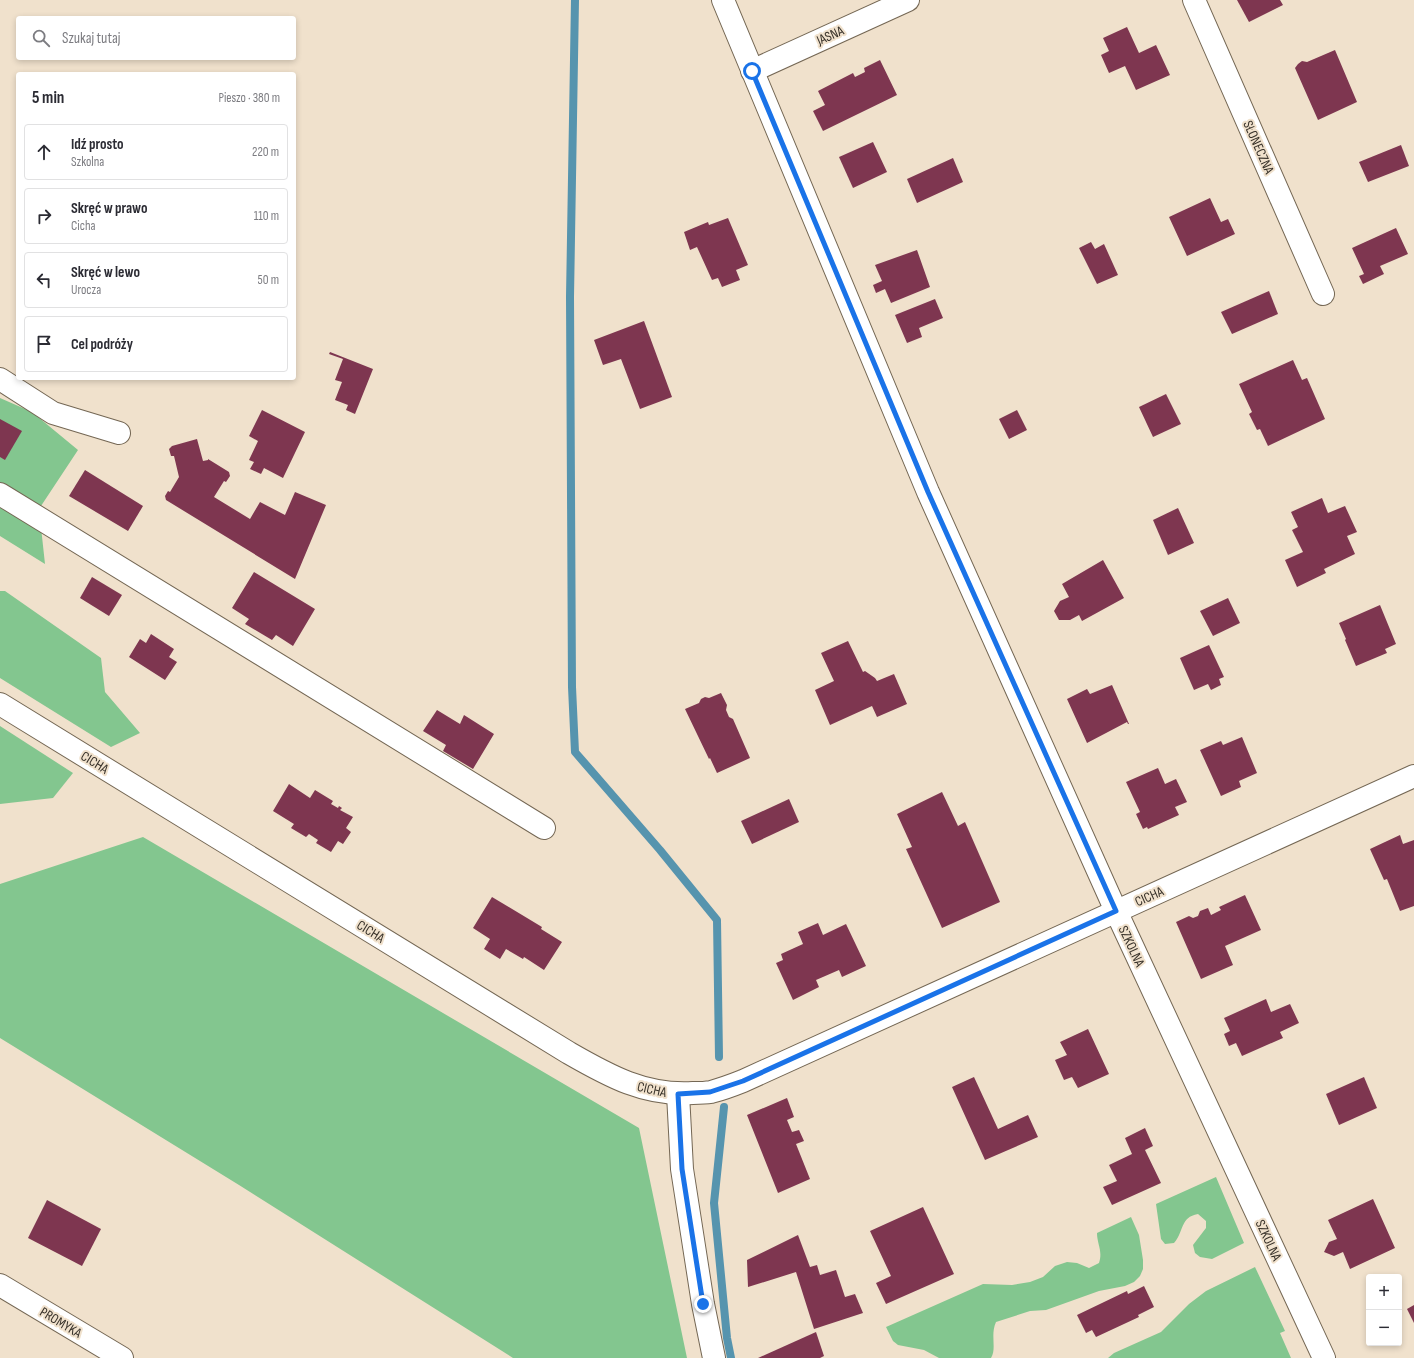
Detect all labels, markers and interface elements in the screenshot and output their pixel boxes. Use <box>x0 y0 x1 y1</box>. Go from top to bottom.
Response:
search box <box>16 16 296 60</box>
street label: JASNA <box>813 22 847 49</box>
icon: search <box>30 27 52 49</box>
text: Szukaj tutaj <box>62 29 120 48</box>
route start <box>743 62 761 80</box>
text: 5 min <box>32 88 64 108</box>
text: Pieszo · 380 m <box>218 90 280 106</box>
street label: SŁONECZNA <box>1239 118 1278 177</box>
text: Idź prosto <box>71 135 124 154</box>
icon: ahead <box>33 141 55 163</box>
text: 220 m <box>252 144 279 160</box>
text: Szkolna <box>71 154 104 170</box>
text: Skręć w prawo <box>71 199 148 218</box>
icon: right <box>33 205 55 227</box>
text: 110 m <box>254 208 279 224</box>
text: Cicha <box>71 218 96 234</box>
text: Skręć w lewo <box>71 263 140 282</box>
icon: left <box>33 269 55 291</box>
text: 50 m <box>258 272 279 288</box>
text: Urocza <box>71 282 101 298</box>
icon: arrive <box>33 333 55 355</box>
text: Cel podróży <box>71 335 133 354</box>
street label: CICHA <box>78 747 113 778</box>
street label: CICHA <box>1132 882 1167 910</box>
street label: CICHA <box>354 916 389 947</box>
street label: SZKOLNA <box>1115 923 1149 970</box>
street label: CICHA <box>636 1078 669 1101</box>
street label: SZKOLNA <box>1252 1217 1286 1264</box>
map controls <box>1366 1274 1402 1346</box>
button: + <box>1366 1274 1402 1310</box>
route end <box>694 1295 712 1313</box>
street label: PROMYKA <box>37 1303 86 1342</box>
button: − <box>1366 1310 1402 1346</box>

